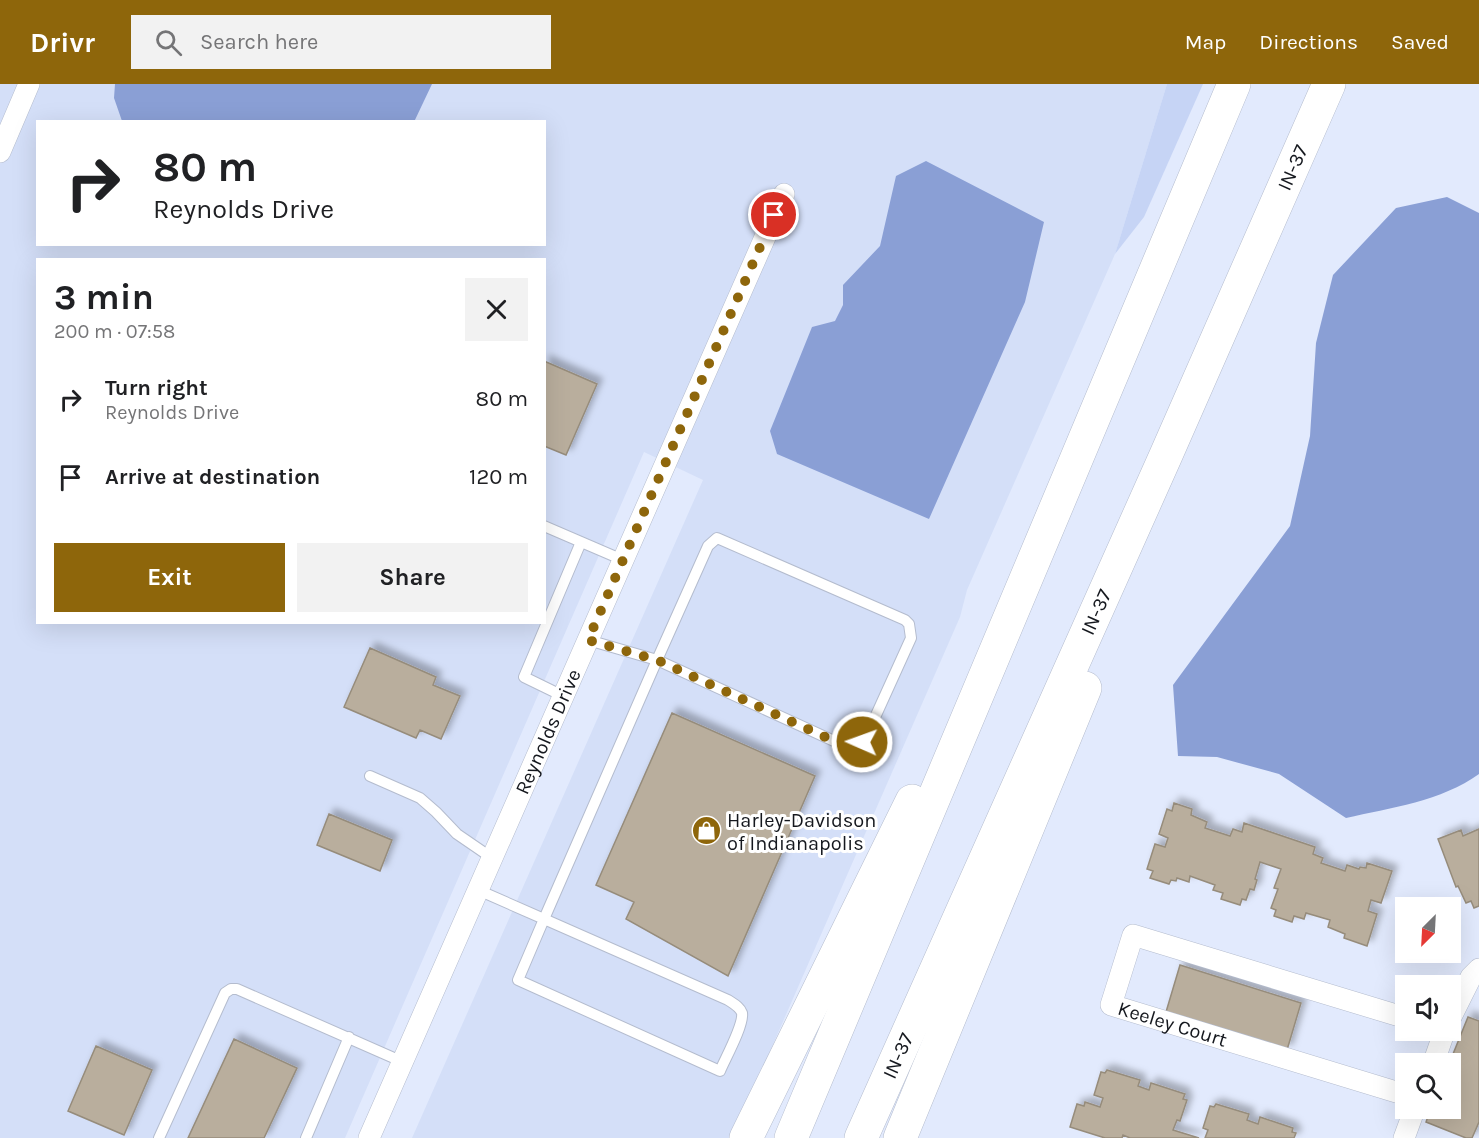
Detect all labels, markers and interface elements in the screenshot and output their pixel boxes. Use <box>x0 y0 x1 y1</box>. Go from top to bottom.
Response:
search box <box>131 15 551 69</box>
text: Drivr <box>30 26 95 59</box>
icon: search <box>152 26 185 59</box>
text: Search here <box>200 29 318 55</box>
text: Map <box>1185 30 1226 54</box>
text: Directions <box>1259 30 1358 54</box>
text: Saved <box>1391 30 1449 54</box>
street label: IN-37 <box>1272 141 1313 194</box>
text: 80 m <box>153 142 257 192</box>
icon: right <box>54 144 132 222</box>
pin <box>748 189 799 240</box>
text: Reynolds Drive <box>153 193 334 225</box>
icon: arrive <box>757 198 790 231</box>
text: 3 min <box>54 276 154 318</box>
button: close <box>465 278 528 341</box>
text: 200 m · 07:58 <box>54 320 175 343</box>
text: Turn right <box>105 375 208 401</box>
icon: right <box>54 383 87 416</box>
text: 80 m <box>476 386 528 412</box>
text: Reynolds Drive <box>105 401 239 424</box>
icon: arrive <box>54 461 87 494</box>
text: Arrive at destination <box>105 464 320 490</box>
text: 120 m <box>469 464 528 490</box>
button: Exit <box>54 543 285 612</box>
button: Share <box>297 543 528 612</box>
street label: IN-37 <box>1076 585 1116 638</box>
street label: Reynolds Drive <box>510 665 585 798</box>
position arrow <box>830 710 894 774</box>
place label: Harley-Davidson of Indianapolis <box>727 809 876 855</box>
shop icon: Harley-Davidson of Indianapolis <box>690 815 722 847</box>
north arrow <box>1395 897 1461 963</box>
map controls <box>1395 897 1461 1119</box>
button: sound <box>1395 975 1461 1041</box>
street label: Keeley Court <box>1115 996 1230 1051</box>
street label: IN-37 <box>878 1029 918 1082</box>
button: search <box>1395 1053 1461 1119</box>

